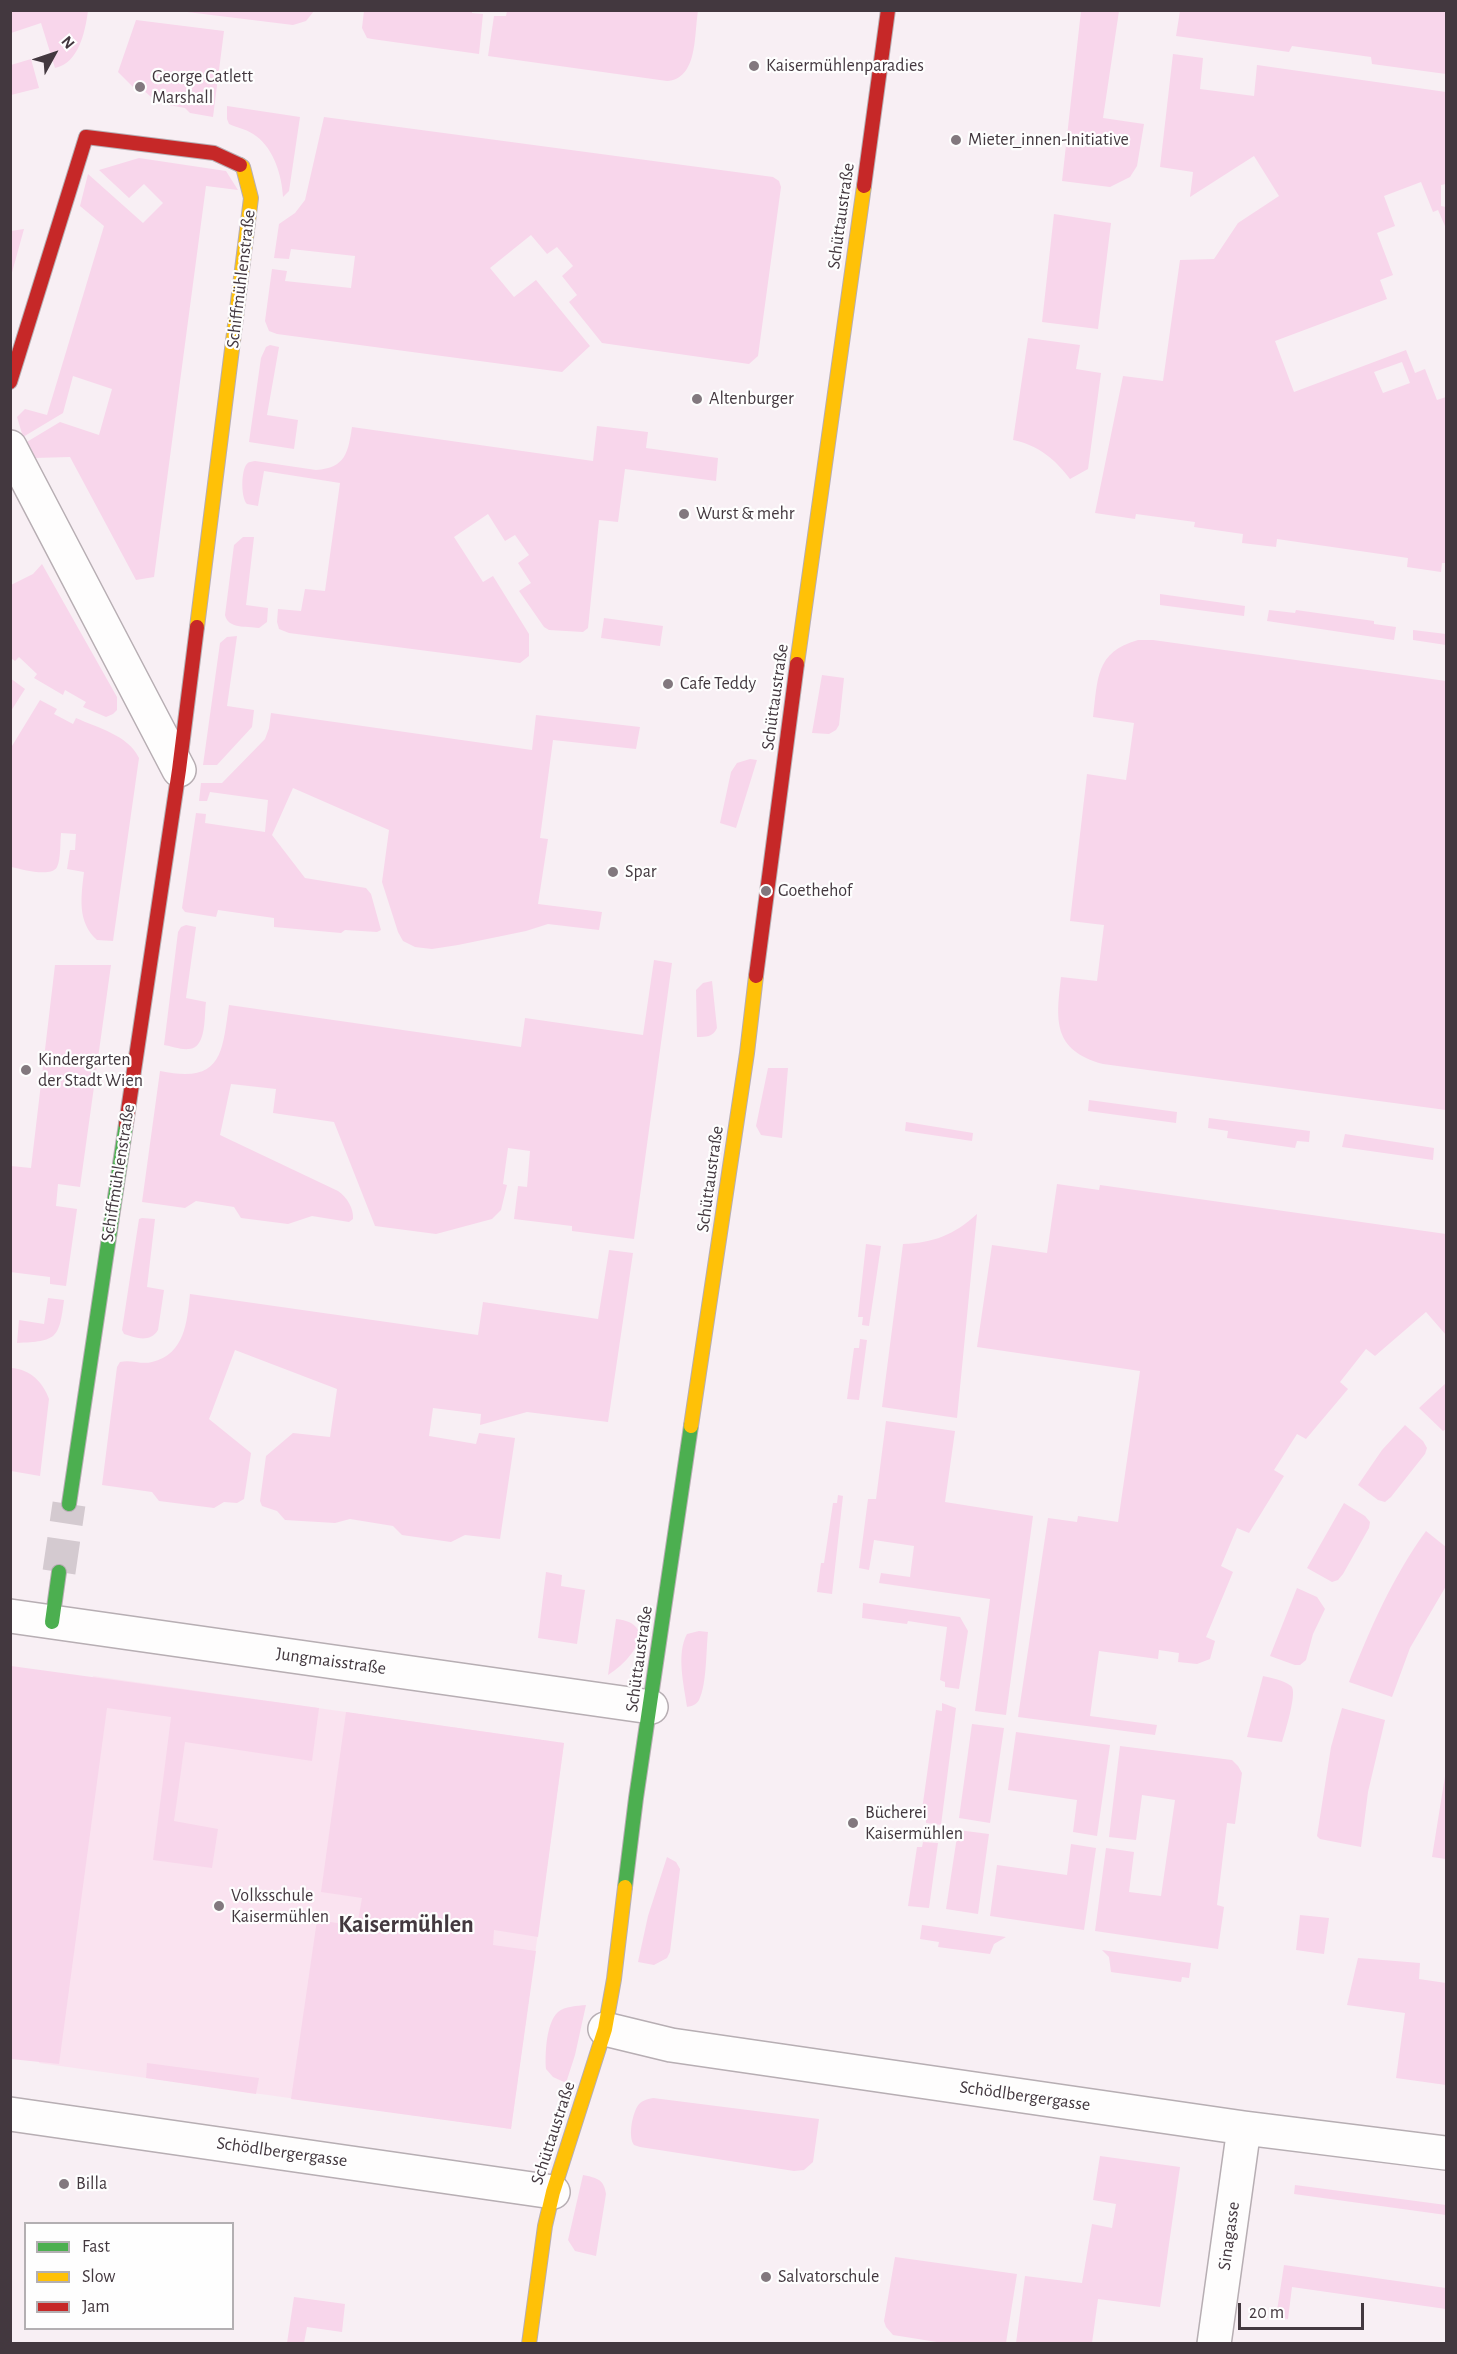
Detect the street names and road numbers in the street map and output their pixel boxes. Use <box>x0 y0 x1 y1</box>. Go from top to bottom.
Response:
street label: Schüttaustraße <box>823 161 859 271</box>
street label: Schiffmühlenstraße <box>222 209 260 349</box>
street label: Schüttaustraße <box>757 642 793 752</box>
street label: Schiffmühlenstraße <box>96 1103 140 1243</box>
street label: Schüttaustraße <box>692 1124 728 1234</box>
street label: Schüttaustraße <box>621 1604 657 1714</box>
street label: Jungmaisstraße <box>275 1643 387 1679</box>
street label: Schödlbergergasse <box>958 2076 1092 2116</box>
street label: Schüttaustraße <box>526 2079 580 2187</box>
street label: Schödlbergergasse <box>215 2132 349 2172</box>
street label: Sinagasse <box>1214 2200 1244 2272</box>

